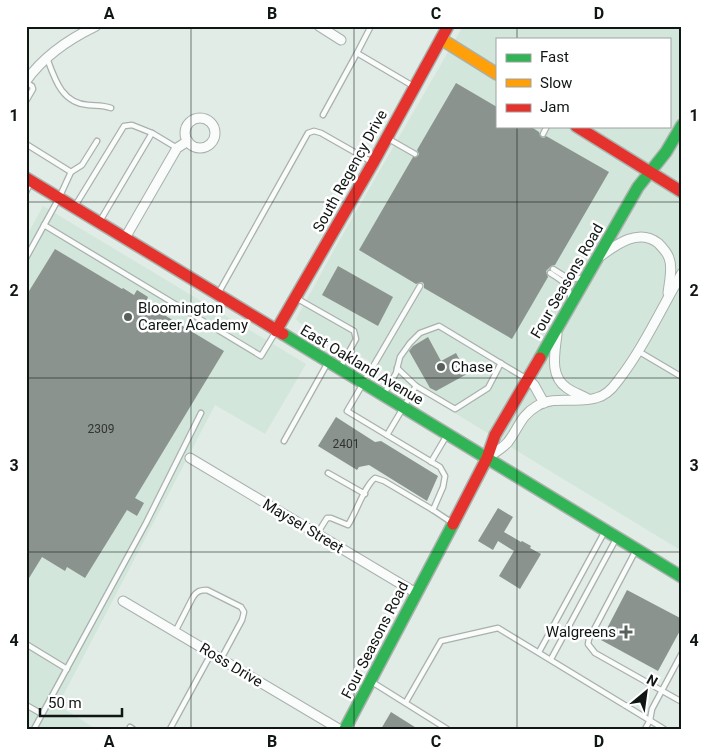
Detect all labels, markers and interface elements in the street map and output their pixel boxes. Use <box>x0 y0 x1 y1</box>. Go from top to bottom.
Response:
text: A <box>104 4 115 23</box>
text: B <box>267 4 277 23</box>
text: C <box>431 4 441 23</box>
text: D <box>594 4 604 23</box>
legend <box>496 38 670 128</box>
text: Fast <box>540 48 569 66</box>
text: Slow <box>540 74 572 92</box>
text: Jam <box>540 98 570 116</box>
text: 1 <box>9 106 19 125</box>
text: 1 <box>689 106 699 125</box>
street label: South Regency Drive <box>309 107 391 235</box>
street label: Four Seasons Road <box>527 221 607 341</box>
text: 2 <box>9 281 19 300</box>
text: 2 <box>689 281 699 300</box>
place label: Bloomington Career Academy <box>138 299 248 334</box>
marker: Bloomington Career Academy <box>122 311 134 323</box>
street label: East Oakland Avenue <box>297 321 427 409</box>
place label: Chase <box>451 358 493 376</box>
marker: Chase <box>435 361 447 373</box>
house number: 2309 <box>88 422 114 436</box>
house number: 2401 <box>333 437 359 451</box>
text: 3 <box>9 456 19 475</box>
text: 3 <box>689 456 699 475</box>
street label: Maysel Street <box>259 495 347 557</box>
street label: Four Seasons Road <box>338 578 412 702</box>
place label: Walgreens <box>546 623 616 641</box>
marker: Walgreens <box>620 626 632 638</box>
text: 4 <box>9 631 19 650</box>
text: 4 <box>689 631 699 650</box>
street label: Ross Drive <box>196 639 266 691</box>
north arrow <box>620 668 670 718</box>
text: N <box>644 671 661 690</box>
scale bar <box>40 685 122 717</box>
text: 50 m <box>48 694 82 712</box>
text: A <box>104 732 115 751</box>
text: B <box>267 732 277 751</box>
text: C <box>431 732 441 751</box>
text: D <box>594 732 604 751</box>

